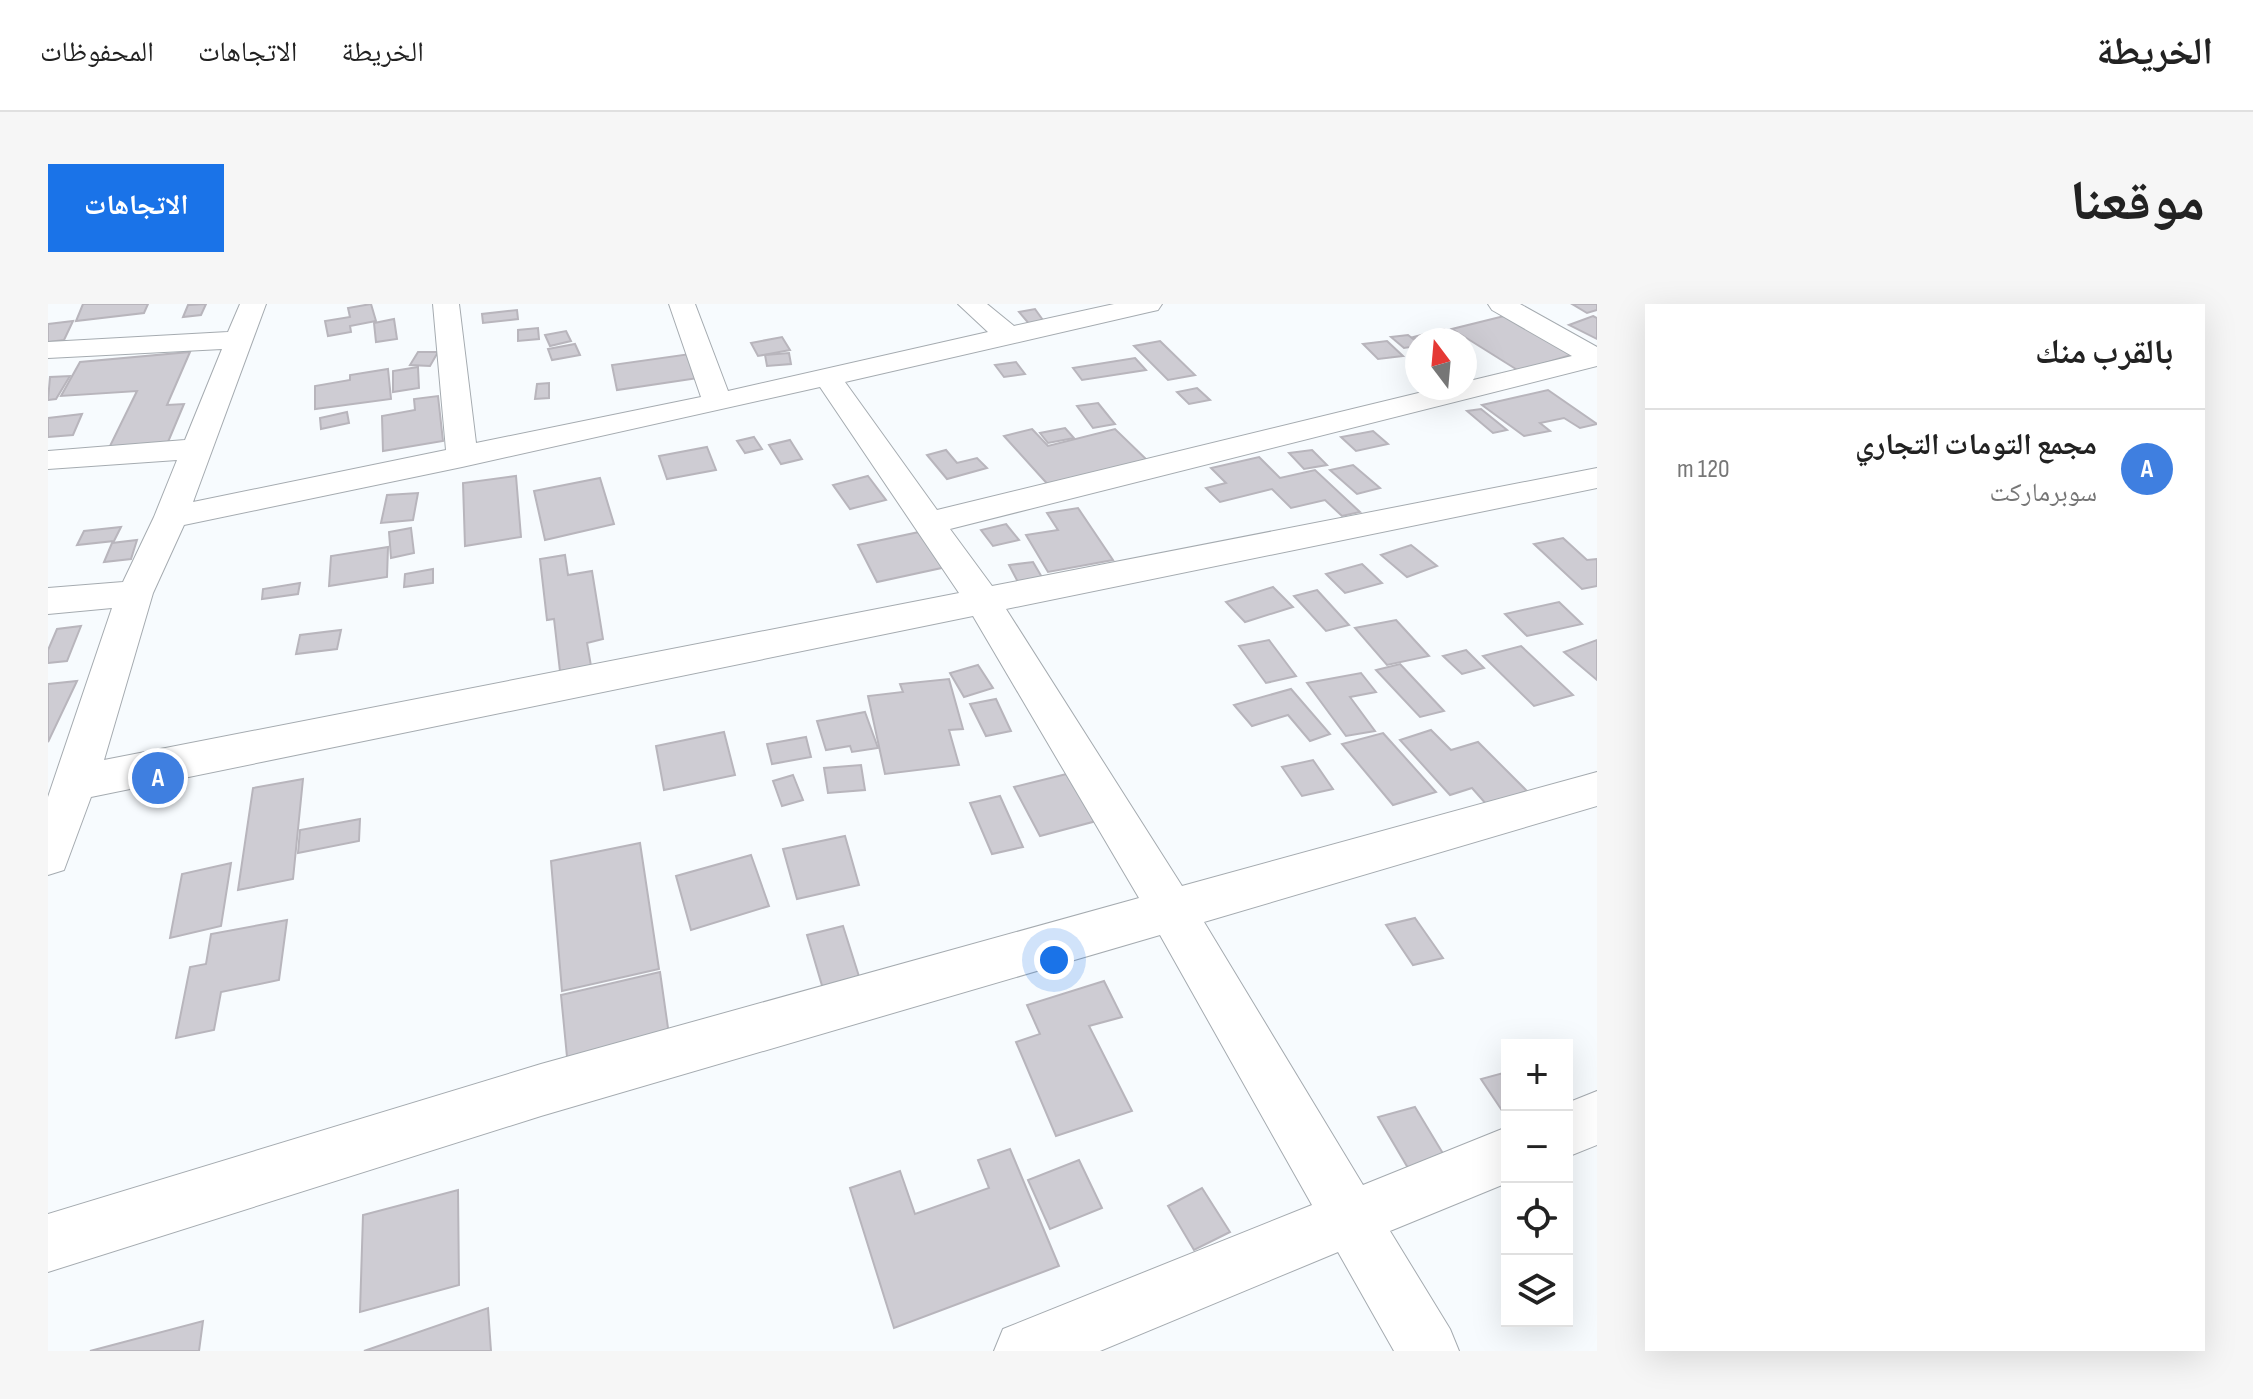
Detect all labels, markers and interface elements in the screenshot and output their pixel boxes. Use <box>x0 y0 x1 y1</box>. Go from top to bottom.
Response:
text: الخريطة <box>2096 30 2213 75</box>
text: المحفوظات <box>40 36 154 69</box>
text: الاتجاهات <box>198 36 297 69</box>
text: الخريطة <box>341 36 424 69</box>
button: الاتجاهات <box>48 164 224 252</box>
text: موقعنا <box>2070 170 2205 237</box>
north arrow <box>1405 328 1477 400</box>
text: بالقرب منك <box>2035 332 2173 373</box>
text: مجمع التومات التجاري <box>1855 427 2097 463</box>
text: 120 m <box>1677 454 1730 485</box>
text: A <box>2141 454 2153 485</box>
text: سوبرماركت <box>1990 478 2097 509</box>
pin: A <box>132 748 184 808</box>
your location <box>1034 940 1074 980</box>
map controls <box>1501 1039 1573 1327</box>
button: + <box>1501 1039 1573 1111</box>
button: − <box>1501 1111 1573 1183</box>
button: locate <box>1501 1183 1573 1255</box>
button: layers <box>1501 1255 1573 1327</box>

